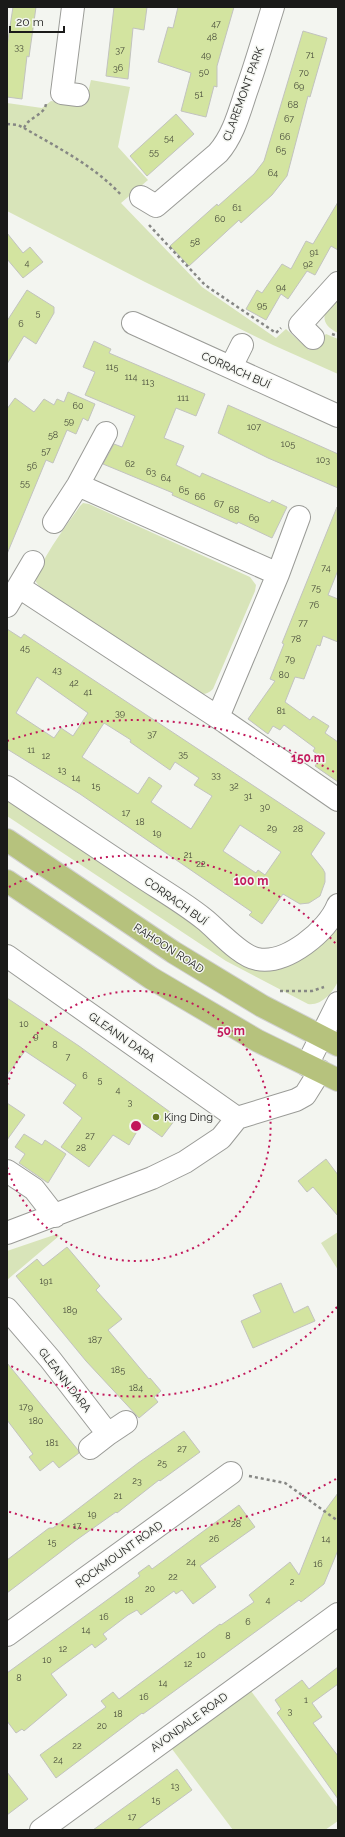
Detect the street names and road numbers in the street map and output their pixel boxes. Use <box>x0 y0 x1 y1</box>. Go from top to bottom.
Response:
street label: CLAREMONT PARK <box>220 45 267 143</box>
street label: CORRACH BUÍ <box>199 349 273 392</box>
street label: CORRACH BUÍ <box>142 874 211 928</box>
street label: RAHOON ROAD <box>131 921 206 976</box>
street label: GLEANN DARA <box>86 1010 158 1065</box>
street label: GLEANN DARA <box>36 1346 94 1415</box>
street label: ROCKMOUNT ROAD <box>73 1518 165 1590</box>
street label: AVONDALE ROAD <box>148 1690 230 1755</box>

